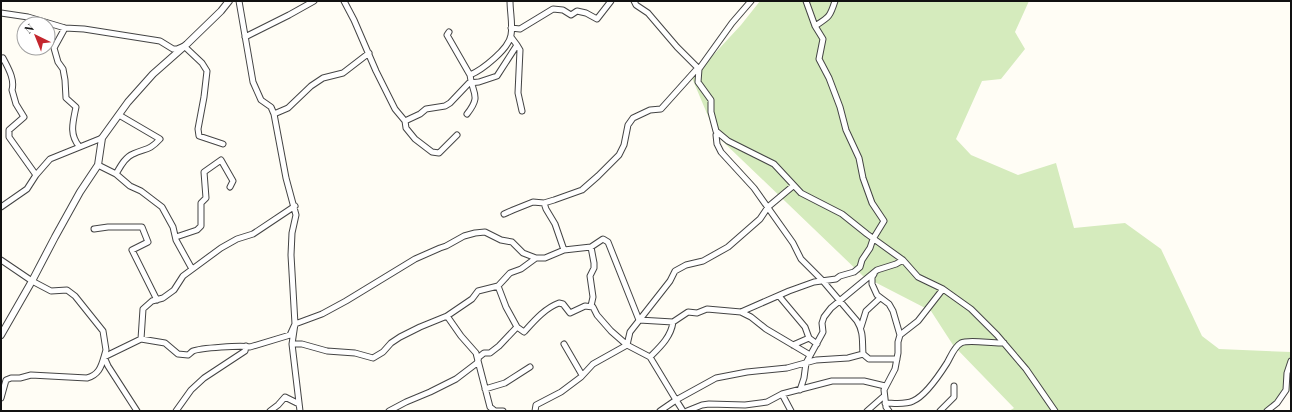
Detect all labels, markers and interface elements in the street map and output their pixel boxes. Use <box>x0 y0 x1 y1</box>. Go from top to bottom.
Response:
north arrow <box>16 16 56 56</box>
text: N <box>21 20 37 37</box>

